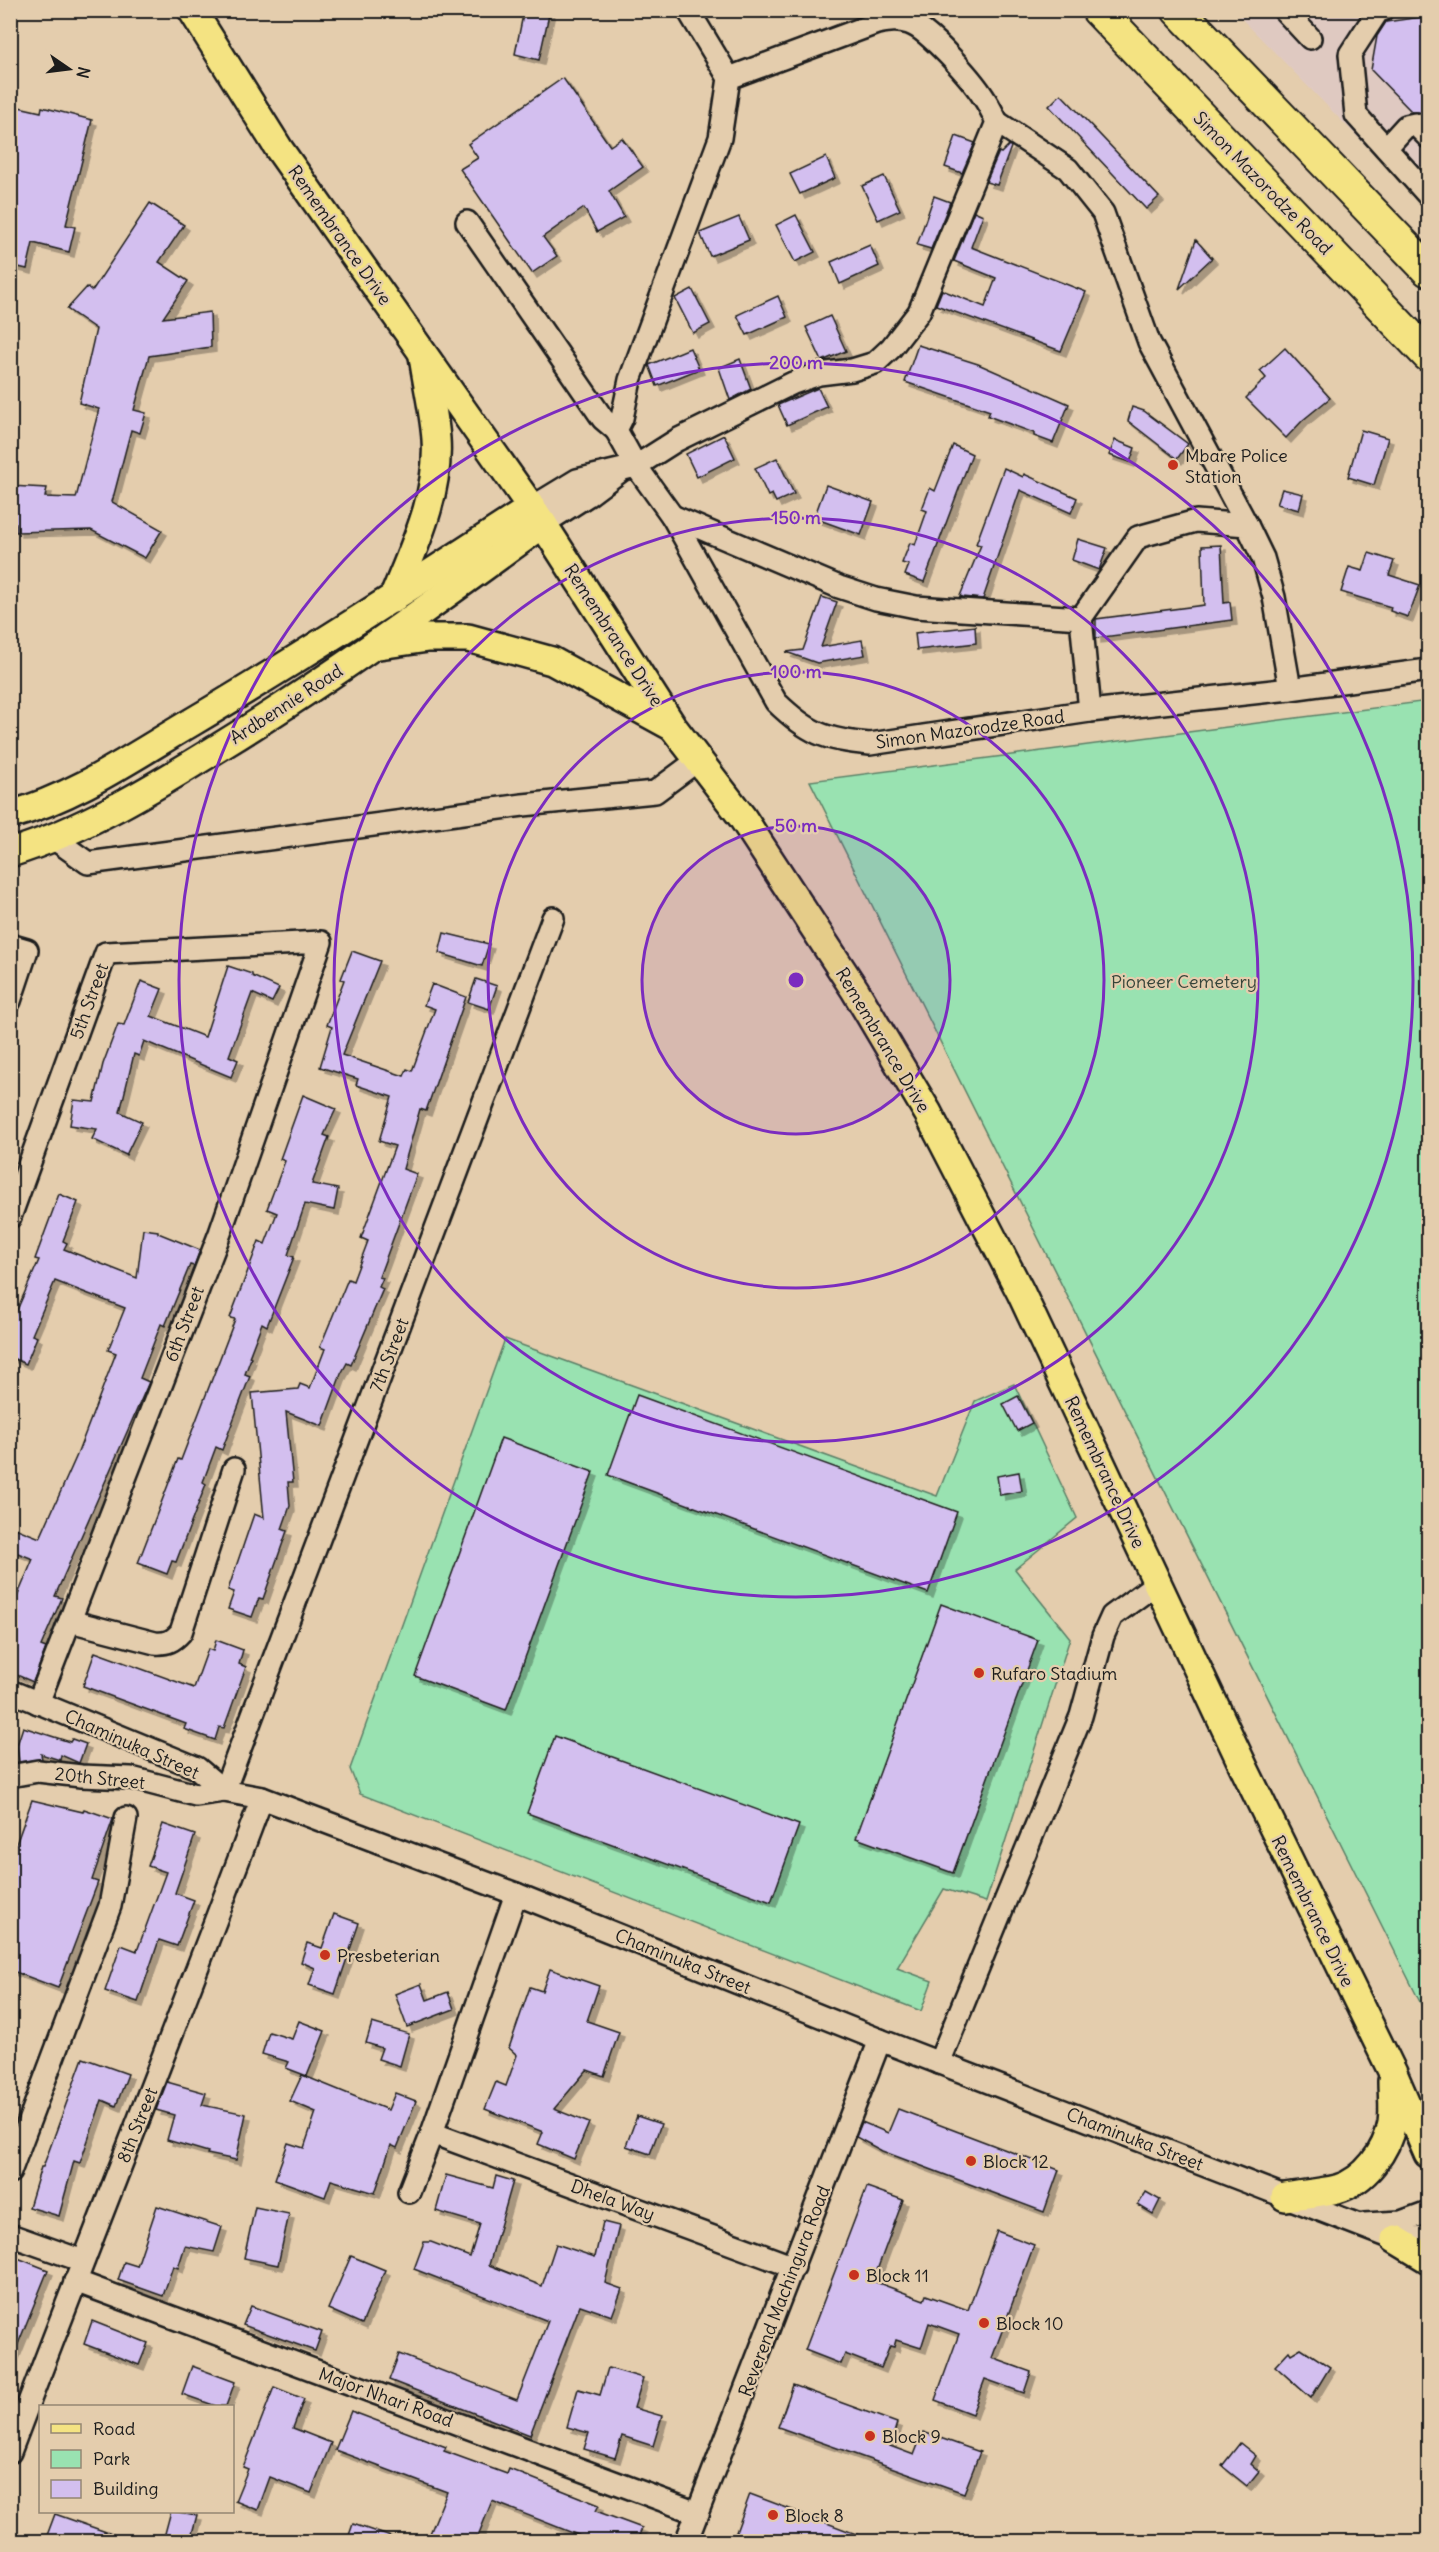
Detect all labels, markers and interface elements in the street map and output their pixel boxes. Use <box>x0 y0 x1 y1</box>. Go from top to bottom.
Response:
north arrow <box>39 39 99 99</box>
text: N <box>73 65 95 80</box>
street label: Simon Mazorodze Road <box>1189 107 1338 260</box>
street label: Remembrance Drive <box>283 161 397 309</box>
text: 200 m <box>769 351 823 374</box>
place label: Mbare Police Station <box>1185 444 1288 488</box>
marker: Mbare Police Station <box>1166 458 1180 472</box>
text: 150 m <box>771 506 821 529</box>
street label: Remembrance Drive <box>559 559 669 711</box>
street label: Ardbennie Road <box>225 659 347 749</box>
text: 100 m <box>771 660 822 683</box>
street label: Simon Mazorodze Road <box>874 704 1066 754</box>
text: 50 m <box>775 814 817 837</box>
street label: 5th Street <box>65 960 113 1042</box>
street label: Remembrance Drive <box>831 963 935 1117</box>
centre of rings <box>786 970 806 990</box>
park label: Pioneer Cemetery <box>1111 970 1257 993</box>
street label: 6th Street <box>159 1283 209 1365</box>
street label: 7th Street <box>364 1315 414 1395</box>
street label: Remembrance Drive <box>1060 1392 1150 1552</box>
place label: Rufaro Stadium <box>991 1662 1117 1685</box>
marker: Rufaro Stadium <box>972 1666 986 1680</box>
street label: Chaminuka Street <box>61 1704 203 1784</box>
street label: 20th Street <box>54 1762 146 1794</box>
street label: Remembrance Drive <box>1266 1832 1360 1990</box>
street label: Chaminuka Street <box>612 1923 754 1999</box>
place label: Presbeterian <box>337 1944 440 1967</box>
marker: Presbeterian <box>318 1948 332 1962</box>
street label: 8th Street <box>112 2084 162 2166</box>
street label: Chaminuka Street <box>1063 2102 1207 2176</box>
place label: Block 12 <box>983 2150 1049 2173</box>
marker: Block 12 <box>964 2154 978 2168</box>
street label: Dhela Way <box>568 2174 658 2226</box>
street label: Reverend Machingura Road <box>733 2182 835 2400</box>
place label: Block 11 <box>866 2264 929 2287</box>
marker: Block 11 <box>847 2268 861 2282</box>
place label: Block 10 <box>996 2312 1064 2335</box>
marker: Block 10 <box>977 2316 991 2330</box>
street label: Major Nhari Road <box>316 2362 457 2432</box>
legend <box>39 2405 234 2513</box>
text: Road <box>93 2417 136 2440</box>
place label: Block 9 <box>882 2425 941 2448</box>
marker: Block 9 <box>863 2429 877 2443</box>
text: Park <box>93 2447 130 2470</box>
text: Building <box>93 2477 158 2500</box>
place label: Block 8 <box>785 2504 844 2527</box>
marker: Block 8 <box>766 2508 780 2522</box>

